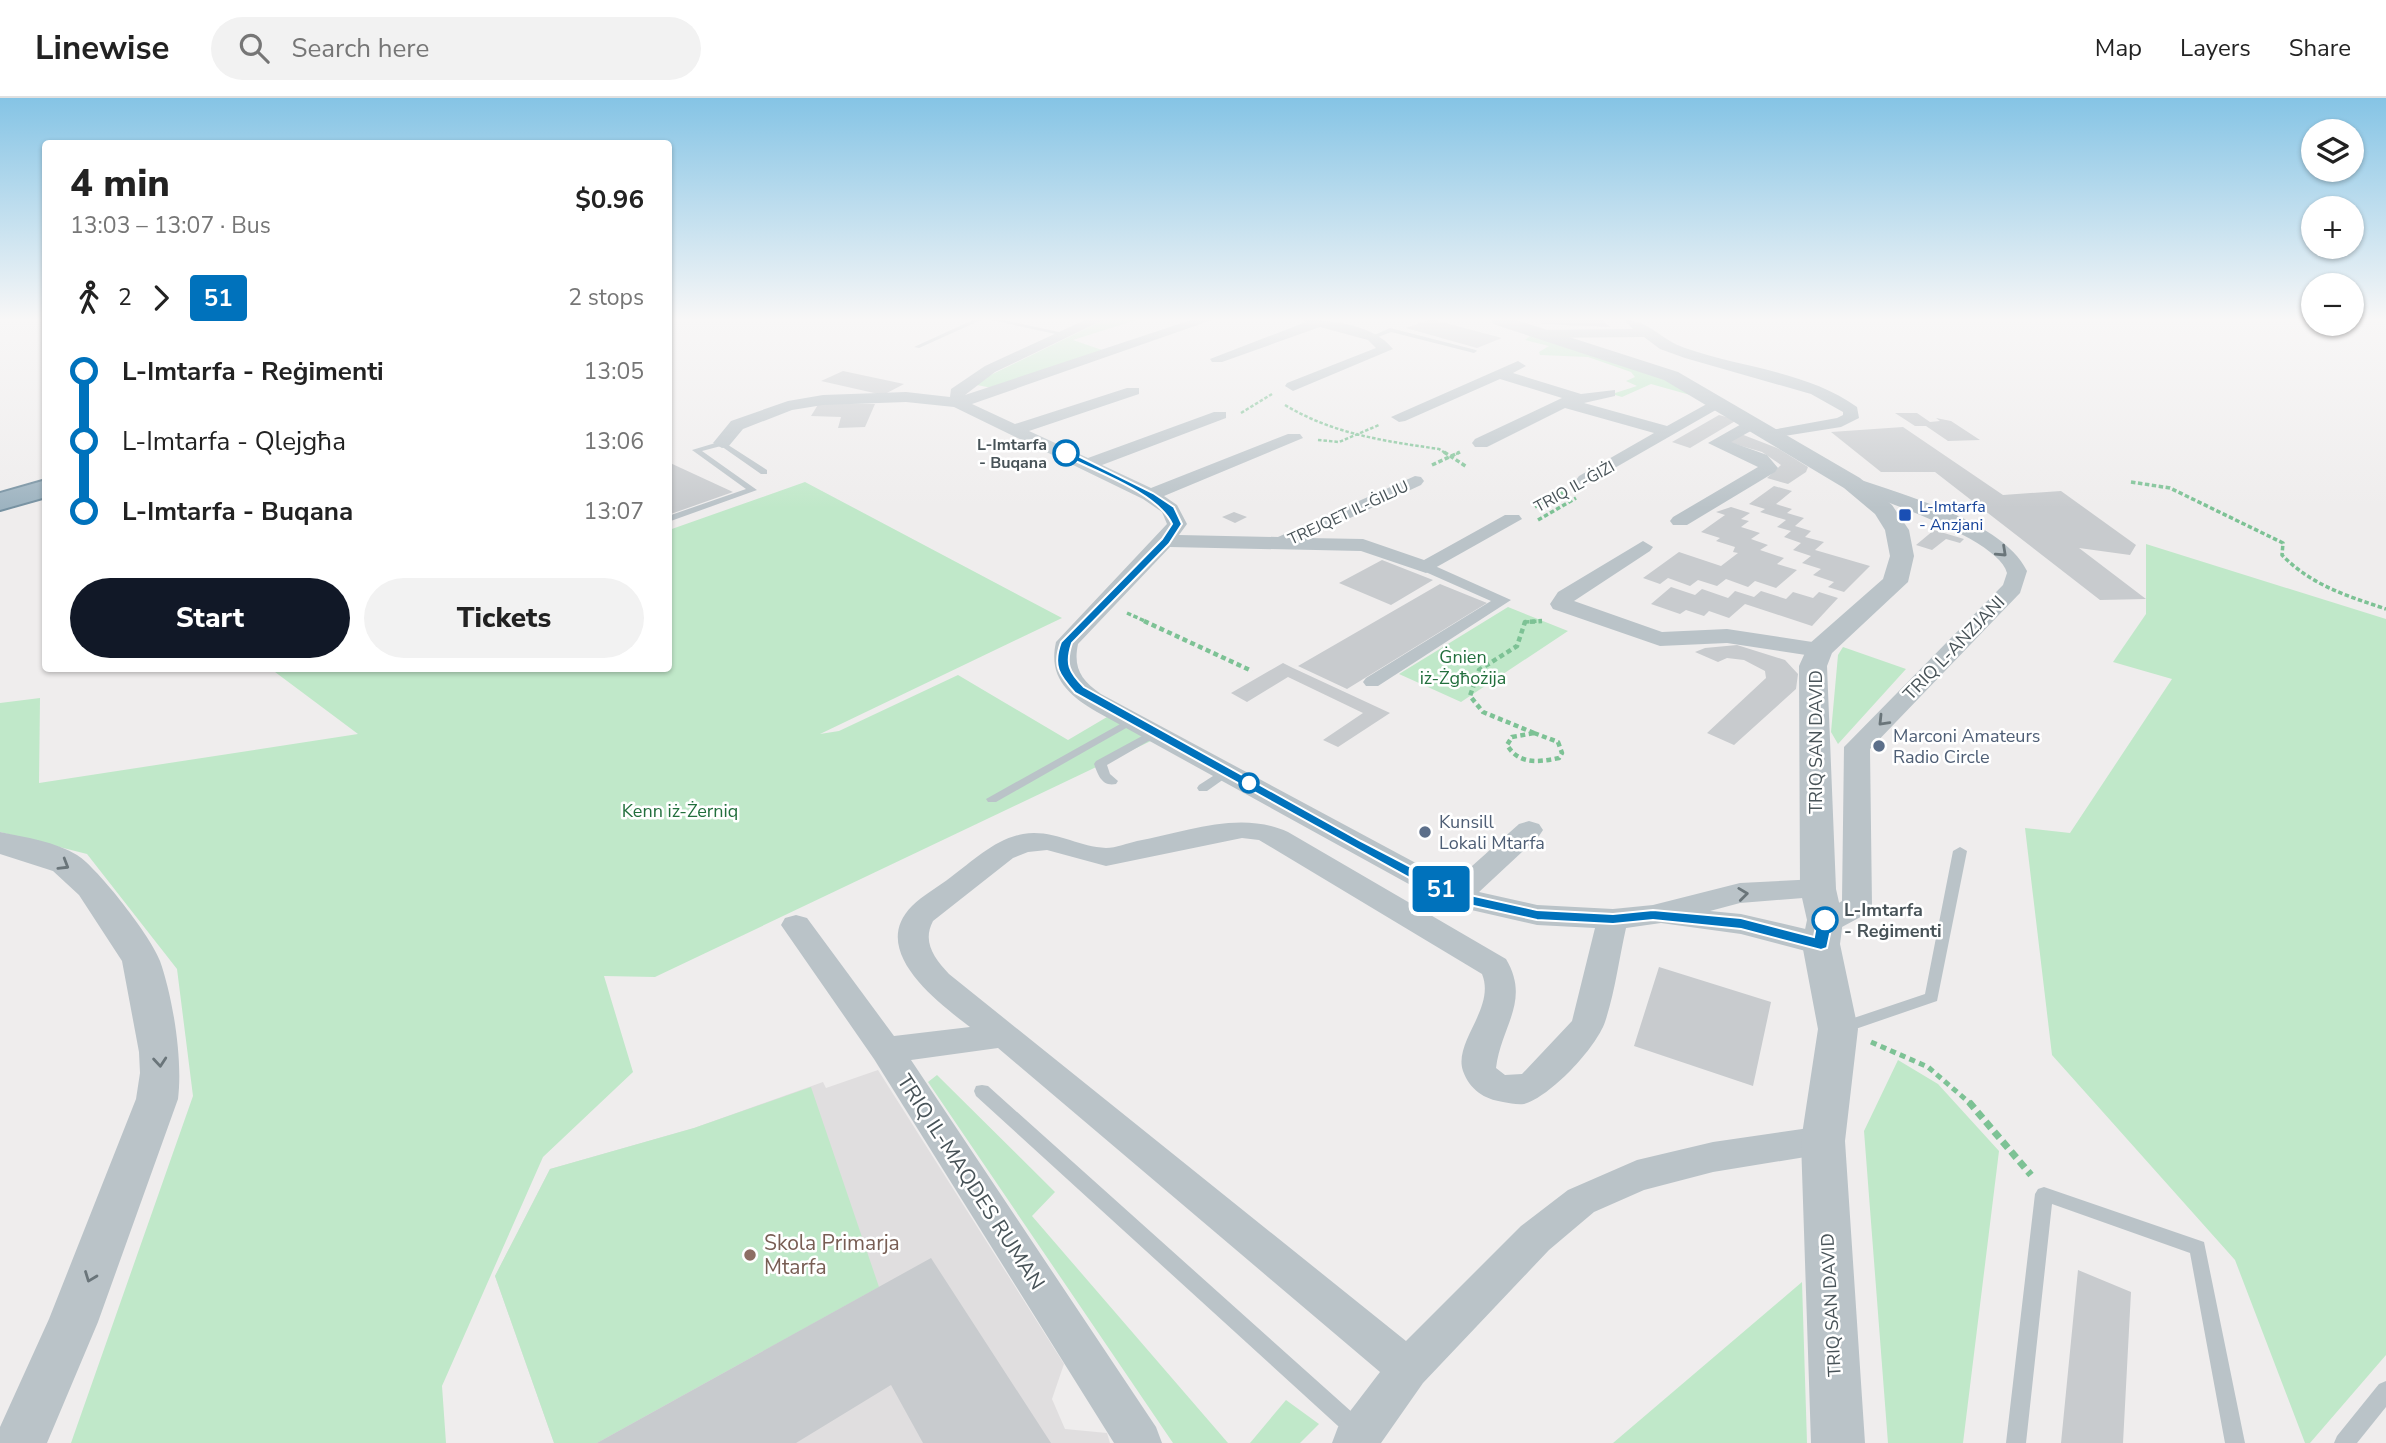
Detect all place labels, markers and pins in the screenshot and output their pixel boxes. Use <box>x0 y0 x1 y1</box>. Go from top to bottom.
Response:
place label: L-Imtarfa - Buqana <box>977 434 1047 474</box>
marker: L-Imtarfa - Buqana <box>1053 440 1079 466</box>
place label: L-Imtarfa - Anzjani <box>1919 496 1986 536</box>
marker: L-Imtarfa - Anzjani <box>1897 507 1913 523</box>
place label: Marconi Amateurs Radio Circle <box>1893 724 2040 769</box>
marker: Marconi Amateurs Radio Circle <box>1871 738 1887 754</box>
unlabelled marker <box>1239 773 1259 793</box>
place label: Kunsill Lokali Mtarfa <box>1439 810 1545 855</box>
marker: Kunsill Lokali Mtarfa <box>1417 824 1433 840</box>
place label: L-Imtarfa - Reġimenti <box>1844 898 1942 943</box>
marker: L-Imtarfa - Reġimenti <box>1812 907 1838 933</box>
place label: Skola Primarja Mtarfa <box>764 1229 900 1281</box>
marker: Skola Primarja Mtarfa <box>742 1247 758 1263</box>

